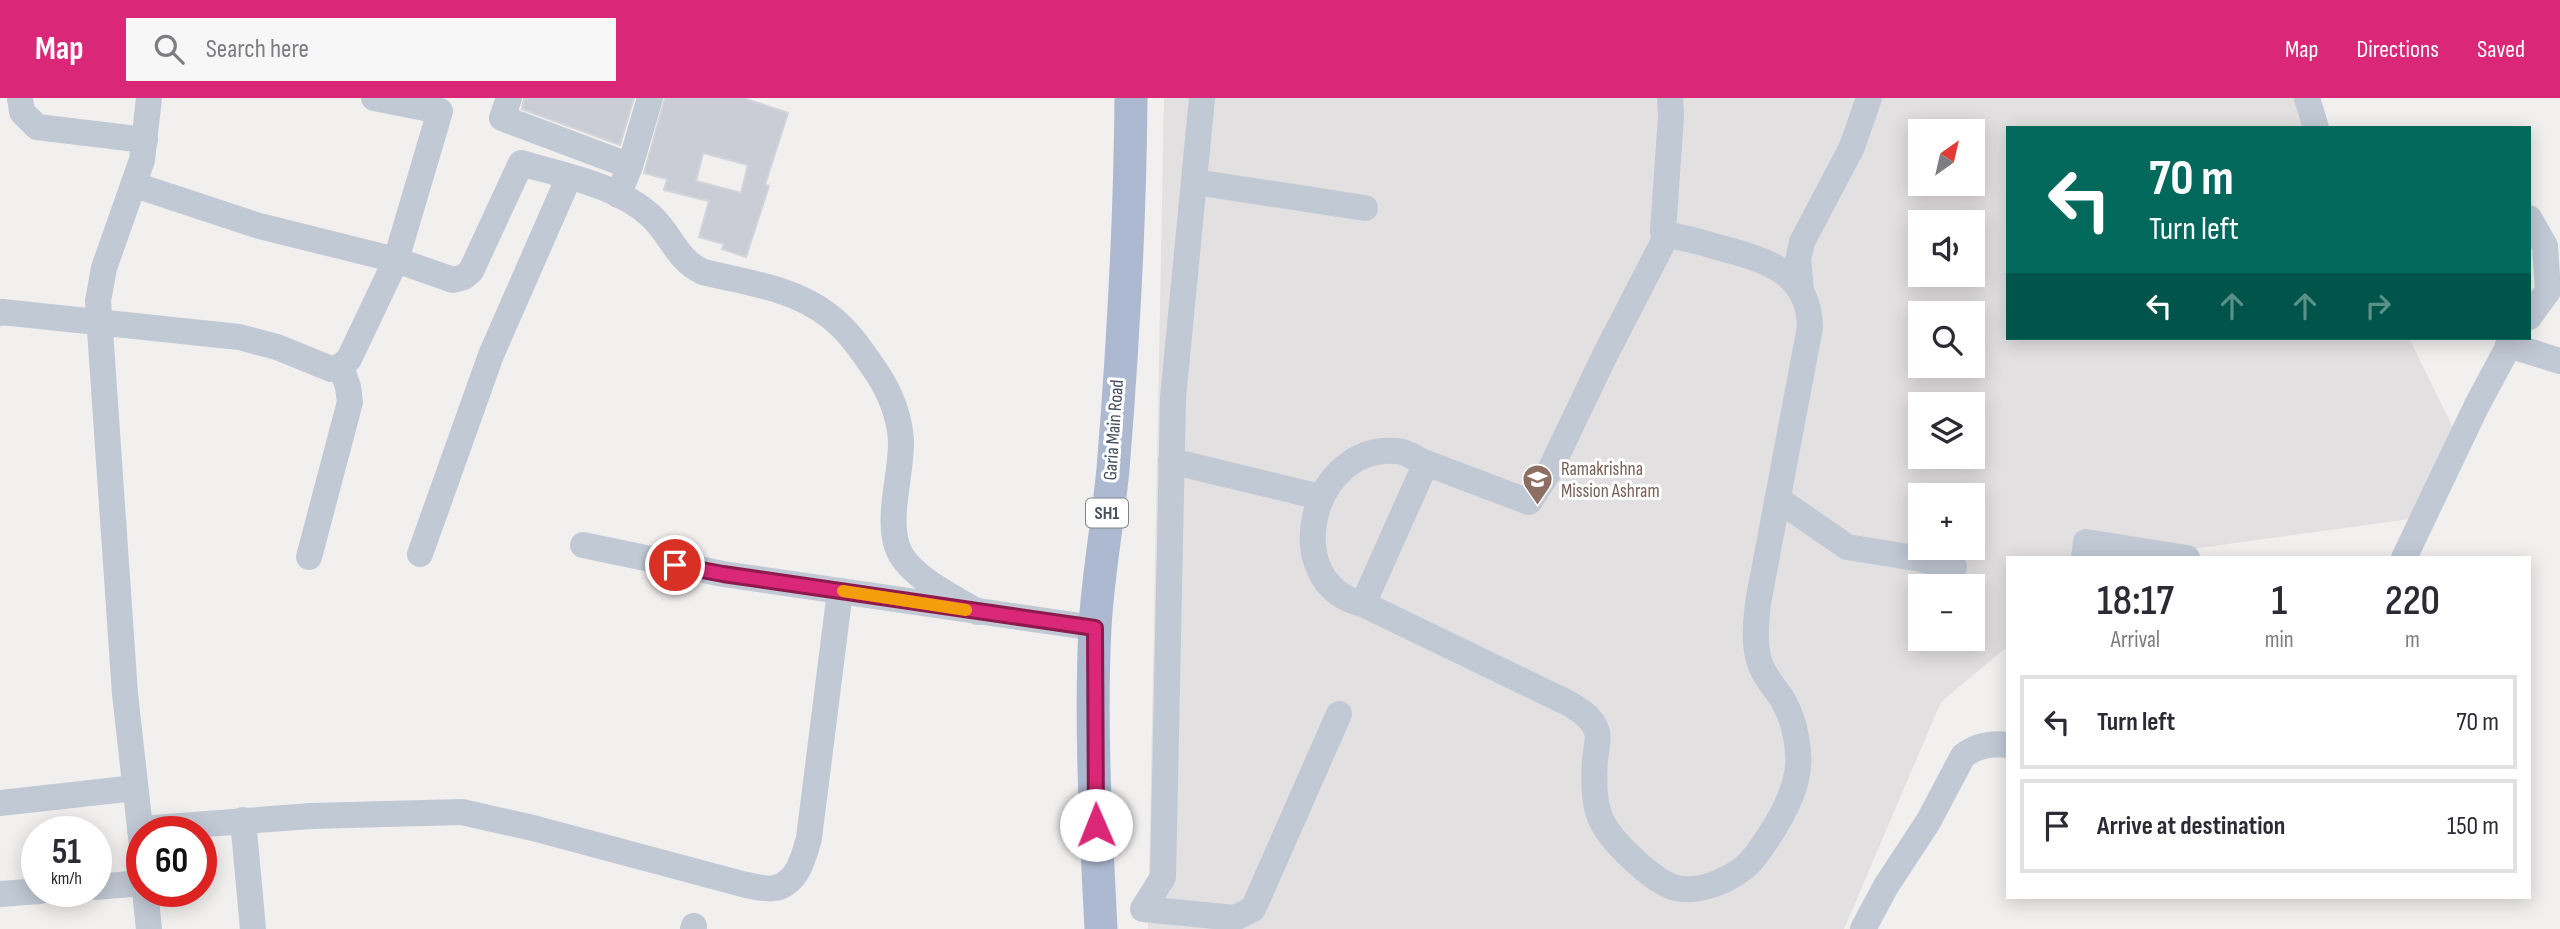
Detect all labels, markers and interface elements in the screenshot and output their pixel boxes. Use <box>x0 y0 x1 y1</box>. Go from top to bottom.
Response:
search box <box>126 18 616 81</box>
text: Map <box>35 29 84 69</box>
icon: search <box>150 30 188 68</box>
text: Search here <box>206 34 309 65</box>
text: Map <box>2285 35 2318 64</box>
text: Directions <box>2356 35 2439 64</box>
text: Saved <box>2477 35 2525 64</box>
north arrow <box>1908 119 1984 196</box>
map controls <box>1908 119 1985 651</box>
text: 70 m <box>2149 150 2234 209</box>
icon: left <box>2034 154 2125 245</box>
button: sound <box>1908 210 1985 287</box>
text: Turn left <box>2149 210 2239 249</box>
icon: left <box>2140 287 2178 325</box>
icon: ahead <box>2213 287 2251 325</box>
icon: ahead <box>2286 287 2324 325</box>
icon: right <box>2359 287 2397 325</box>
button: search <box>1908 301 1985 378</box>
street label: Garia Main Road <box>1099 379 1129 481</box>
button: layers <box>1908 392 1985 469</box>
place label: Ramakrishna Mission Ashram <box>1561 458 1660 503</box>
school or university icon: Ramakrishna Mission Ashram <box>1521 463 1555 507</box>
button: + <box>1908 483 1985 560</box>
road number: SH1 <box>1086 498 1128 528</box>
pin <box>645 535 705 595</box>
icon: arrive <box>656 546 694 584</box>
button: − <box>1908 574 1985 651</box>
text: 18:17 <box>2097 576 2174 627</box>
text: 1 <box>2271 576 2287 627</box>
text: 220 <box>2385 576 2440 627</box>
text: Arrival <box>2111 626 2160 654</box>
text: min <box>2265 626 2294 654</box>
text: m <box>2405 626 2420 654</box>
icon: left <box>2038 703 2076 741</box>
text: Turn left <box>2097 707 2175 738</box>
text: 70 m <box>2456 707 2499 738</box>
position arrow <box>1059 788 1133 862</box>
icon: arrive <box>2038 807 2076 845</box>
text: Arrive at destination <box>2097 811 2285 842</box>
text: 150 m <box>2447 811 2499 842</box>
speed limit sign: 60 <box>126 816 217 907</box>
text: 51 <box>52 831 81 874</box>
text: km/h <box>51 868 82 889</box>

